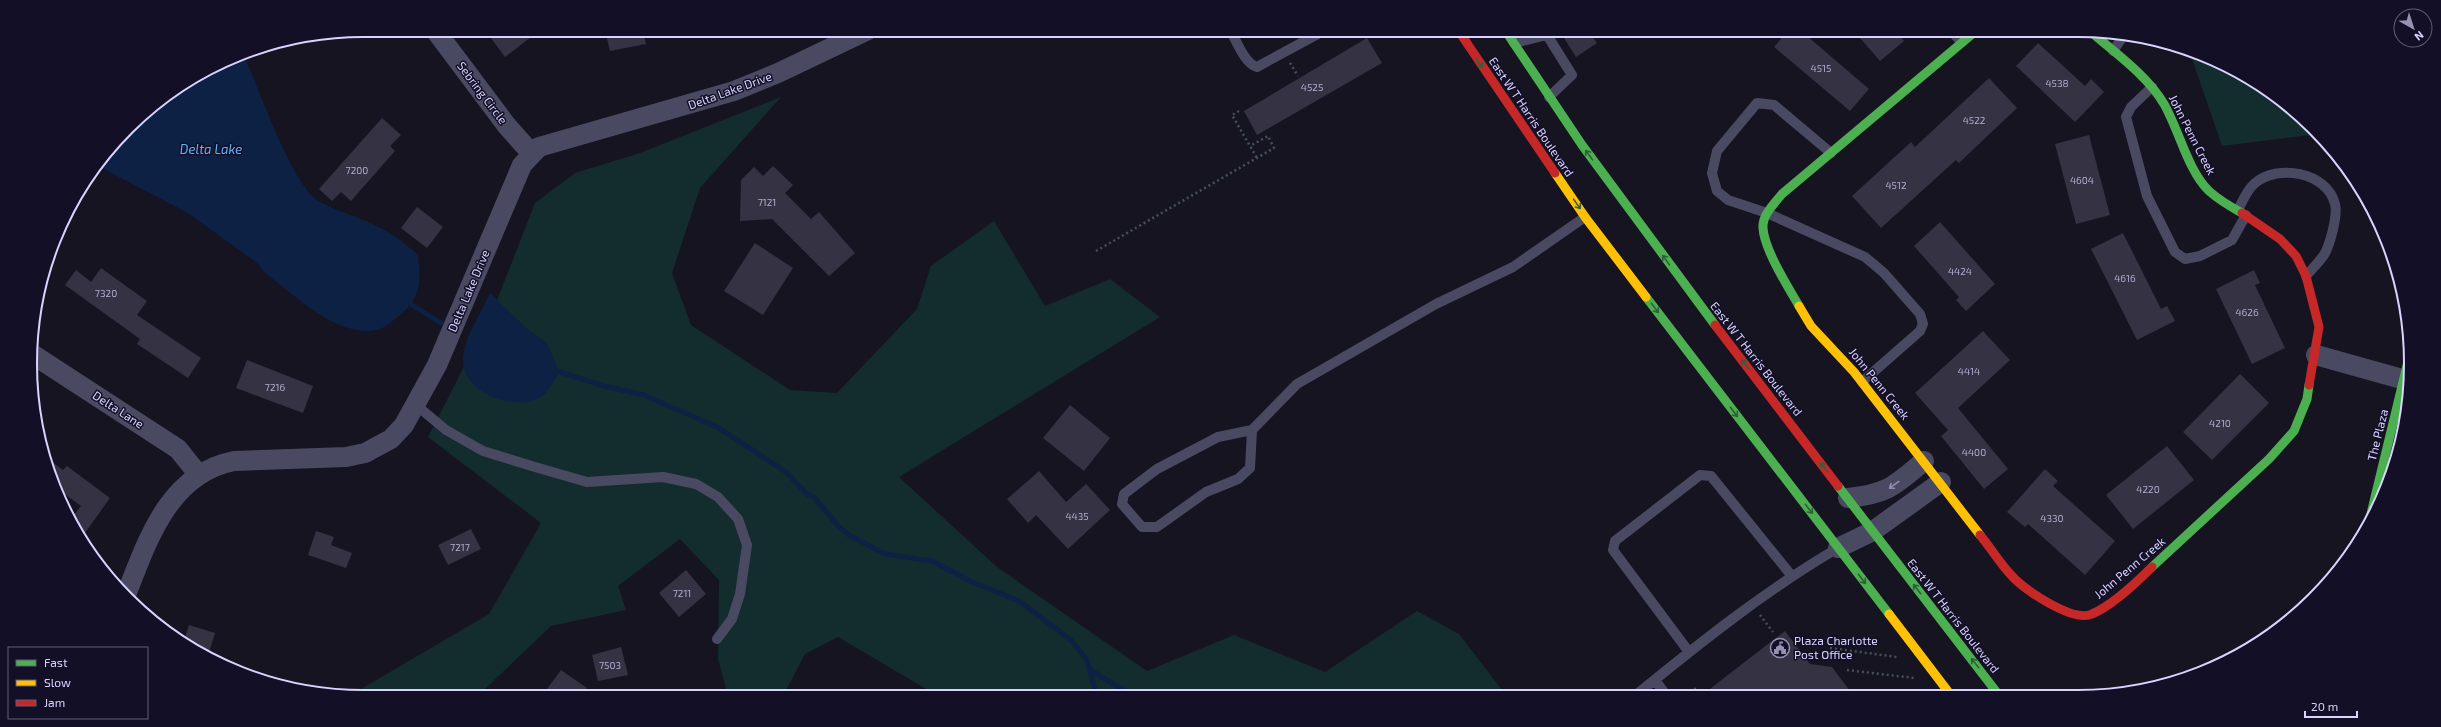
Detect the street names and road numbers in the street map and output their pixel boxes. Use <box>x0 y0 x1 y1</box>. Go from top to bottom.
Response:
street label: East W T Harris Boulevard <box>1487 54 1577 179</box>
street label: Sebring Circle <box>455 58 511 126</box>
street label: Delta Lake Drive <box>686 68 773 112</box>
street label: John Penn Creek <box>2167 92 2219 177</box>
street label: Delta Lake Drive <box>444 247 492 334</box>
street label: East W T Harris Boulevard <box>1708 299 1806 418</box>
street label: John Penn Creek <box>1847 345 1913 422</box>
street label: Delta Lane <box>90 388 147 431</box>
street label: The Plaza <box>2364 407 2390 462</box>
street label: John Penn Creek <box>2091 534 2168 601</box>
street label: East W T Harris Boulevard <box>1905 556 2003 675</box>

